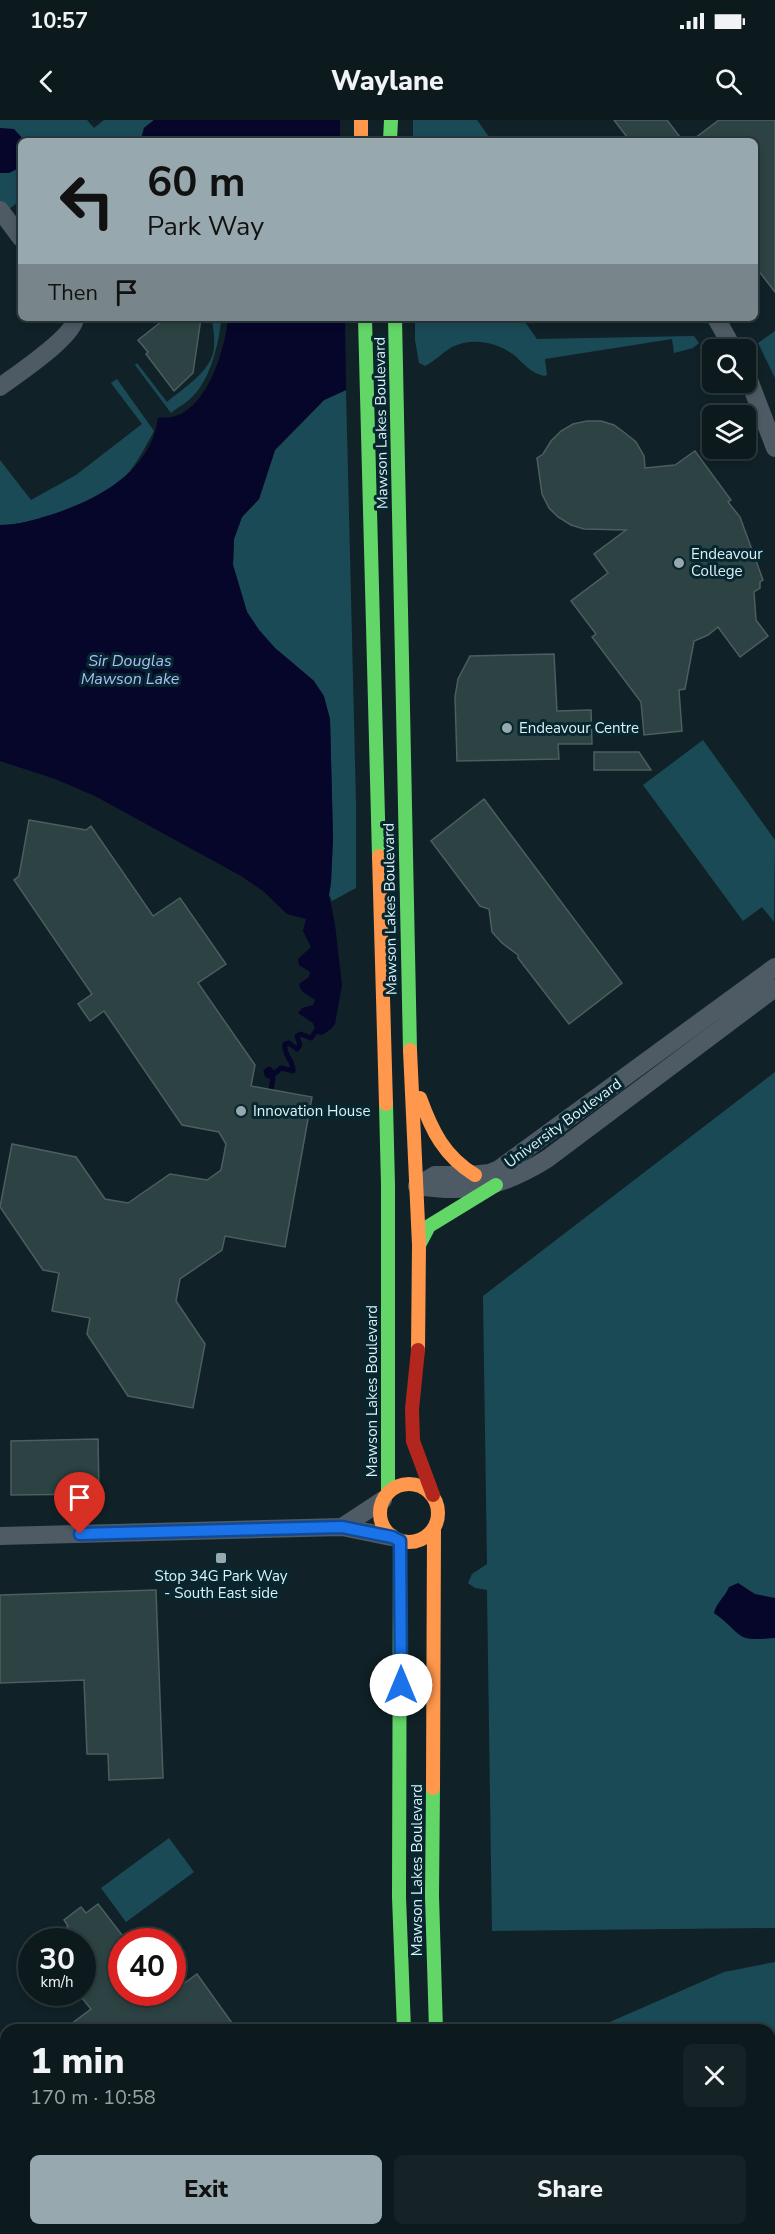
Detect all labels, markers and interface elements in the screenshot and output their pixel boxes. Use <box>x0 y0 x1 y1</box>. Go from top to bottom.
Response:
text: 10:57 <box>30 6 88 36</box>
text: Waylane <box>331 63 444 100</box>
icon: back <box>30 65 63 98</box>
icon: search <box>712 65 745 98</box>
text: 60 m <box>147 154 246 211</box>
icon: left <box>48 162 126 240</box>
text: Park Way <box>147 208 264 245</box>
icon: arrive <box>110 276 143 309</box>
text: Then <box>48 278 98 308</box>
street label: Mawson Lakes Boulevard <box>369 337 393 509</box>
map controls <box>702 339 756 459</box>
button: search <box>702 339 756 393</box>
button: layers <box>702 405 756 459</box>
place label: Endeavour College <box>691 544 763 581</box>
marker: Endeavour College <box>672 556 686 570</box>
water label: Sir Douglas Mawson Lake <box>81 650 180 690</box>
place label: Endeavour Centre <box>519 718 639 738</box>
marker: Endeavour Centre <box>500 721 514 735</box>
street label: Mawson Lakes Boulevard <box>378 823 402 995</box>
street label: University Boulevard <box>500 1074 626 1172</box>
place label: Innovation House <box>253 1101 370 1121</box>
marker: Innovation House <box>234 1104 248 1118</box>
street label: Mawson Lakes Boulevard <box>362 1305 382 1477</box>
pin <box>54 1472 105 1534</box>
icon: arrive <box>63 1481 96 1514</box>
marker: Stop 34G Park Way - South East side <box>214 1551 228 1565</box>
place label: Stop 34G Park Way - South East side <box>154 1566 288 1603</box>
position arrow <box>369 1653 433 1717</box>
street label: Mawson Lakes Boulevard <box>407 1784 427 1956</box>
speed limit sign: 40 <box>108 1928 186 2006</box>
text: 30 <box>39 1939 75 1980</box>
text: km/h <box>40 1972 74 1992</box>
text: 1 min <box>30 2037 125 2086</box>
button: close <box>683 2044 746 2107</box>
text: 170 m · 10:58 <box>30 2084 156 2111</box>
button: Exit <box>30 2155 382 2224</box>
button: Share <box>394 2155 746 2224</box>

